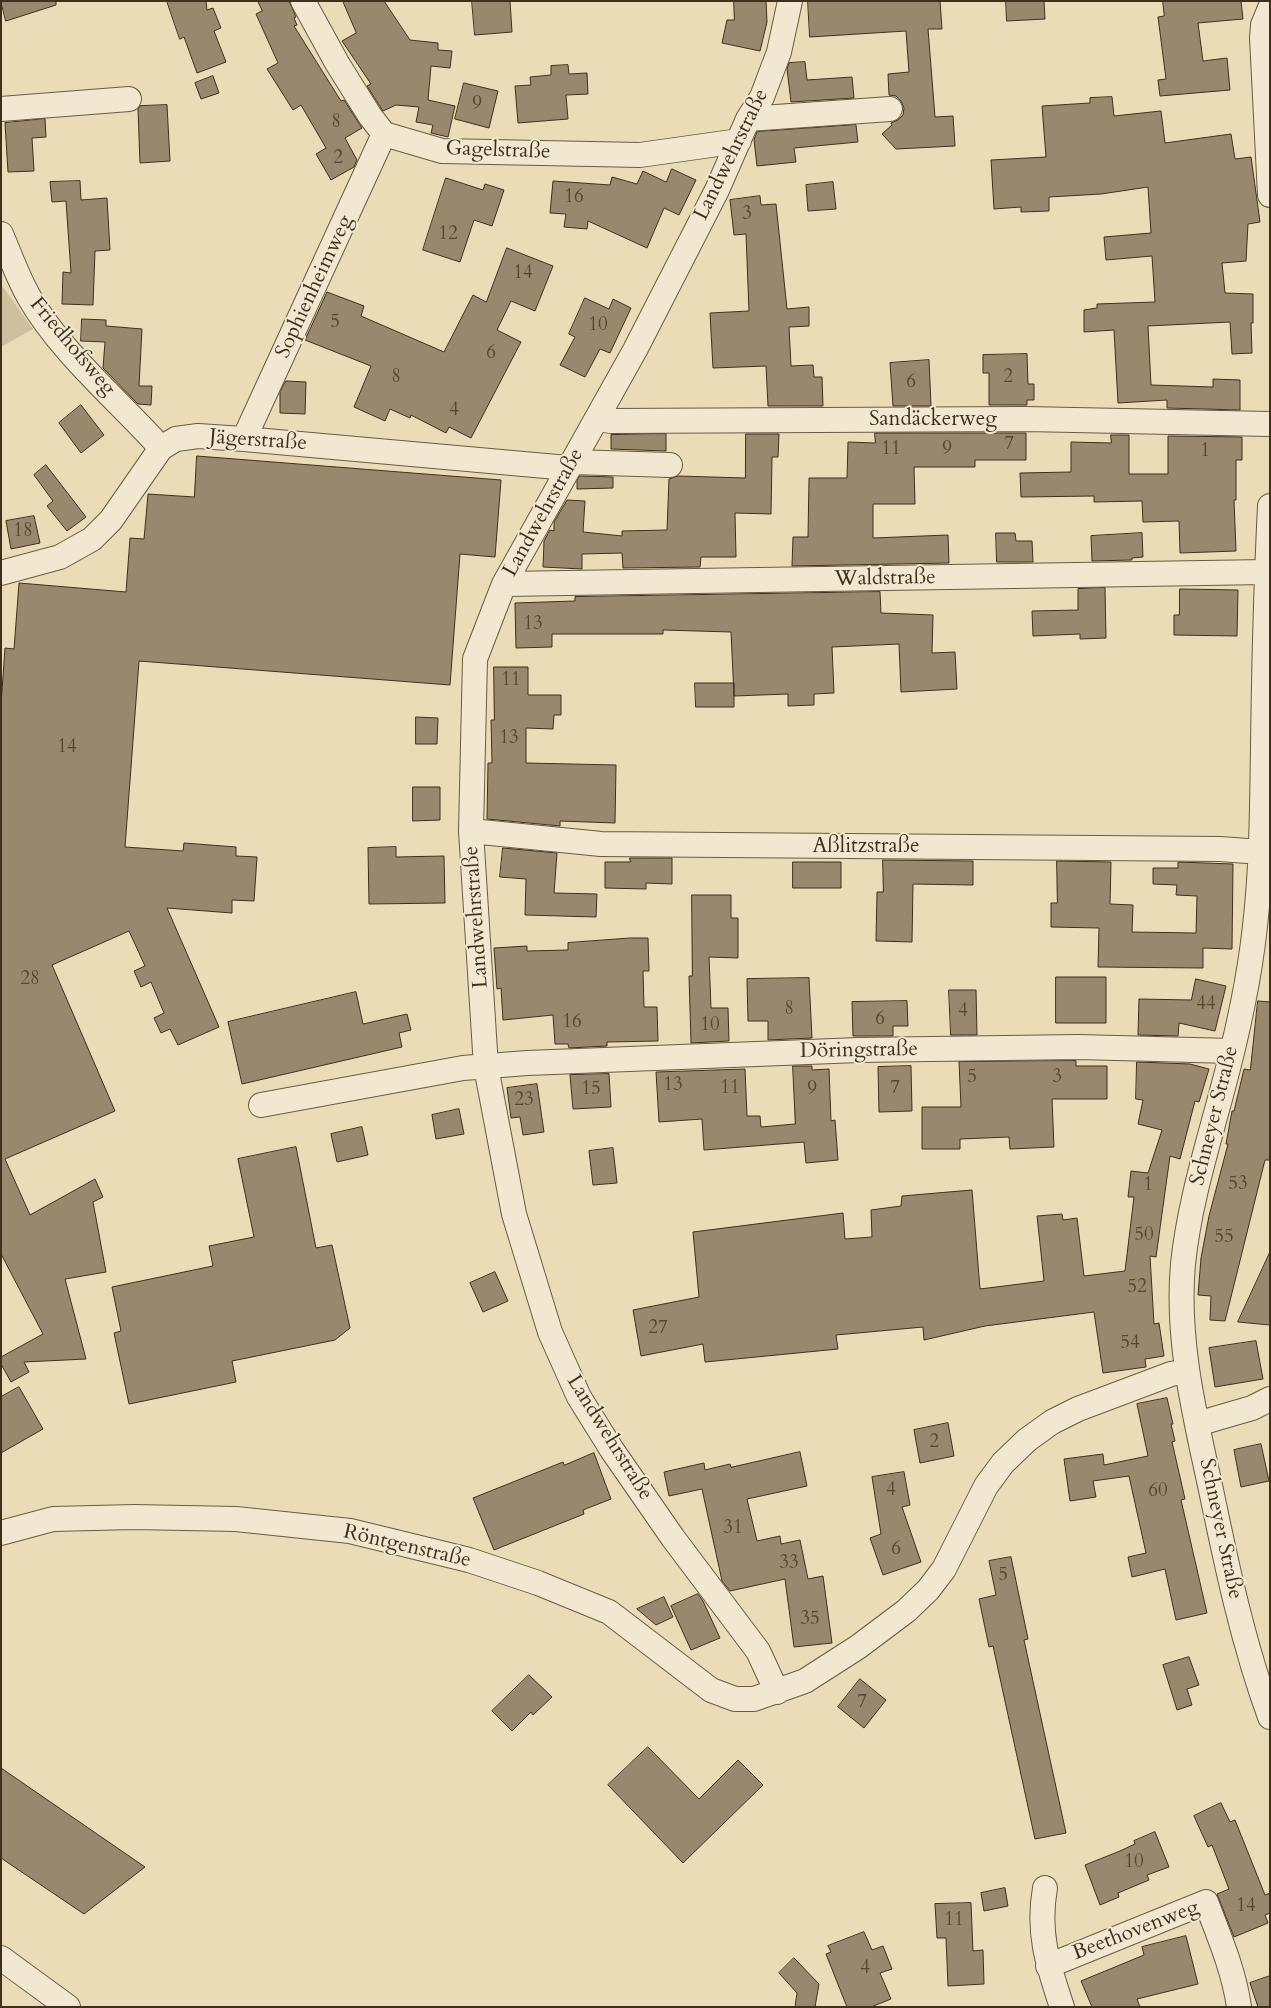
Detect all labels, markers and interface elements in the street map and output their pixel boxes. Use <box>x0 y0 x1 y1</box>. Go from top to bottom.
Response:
street label: Landwehrstraße <box>689 85 775 225</box>
house number: 9 <box>472 94 482 116</box>
house number: 8 <box>331 112 341 134</box>
street label: Gagelstraße <box>445 137 551 165</box>
house number: 2 <box>333 148 343 170</box>
house number: 16 <box>564 187 584 209</box>
house number: 3 <box>742 204 752 226</box>
street label: Sophienheimweg <box>271 212 359 362</box>
house number: 12 <box>438 224 458 246</box>
house number: 14 <box>513 263 533 285</box>
street label: Friedhofsweg <box>24 293 120 401</box>
house number: 5 <box>330 312 340 334</box>
house number: 10 <box>588 315 608 337</box>
house number: 6 <box>486 343 496 365</box>
house number: 8 <box>391 367 401 389</box>
house number: 2 <box>1003 367 1013 389</box>
house number: 6 <box>906 372 916 394</box>
house number: 4 <box>449 400 459 422</box>
street label: Sandäckerweg <box>869 407 997 433</box>
street label: Jägerstraße <box>208 425 308 457</box>
house number: 7 <box>1004 434 1014 456</box>
house number: 11 <box>881 439 901 461</box>
house number: 9 <box>942 439 952 461</box>
house number: 1 <box>1200 441 1210 463</box>
street label: Landwehrstraße <box>498 444 590 582</box>
house number: 18 <box>13 521 33 543</box>
street label: Waldstraße <box>834 566 936 592</box>
house number: 13 <box>523 614 543 636</box>
house number: 11 <box>501 670 521 692</box>
house number: 13 <box>499 728 519 750</box>
house number: 14 <box>57 737 77 759</box>
street label: Aßlitzstraße <box>812 834 920 860</box>
street label: Landwehrstraße <box>459 845 495 989</box>
house number: 28 <box>20 969 40 991</box>
house number: 44 <box>1196 994 1216 1016</box>
house number: 8 <box>784 999 794 1021</box>
house number: 4 <box>958 1001 968 1023</box>
house number: 6 <box>875 1009 885 1031</box>
house number: 16 <box>562 1012 582 1034</box>
house number: 10 <box>700 1015 720 1037</box>
street label: Döringstraße <box>800 1037 918 1065</box>
street label: Schneyer Straße <box>1185 1044 1245 1188</box>
house number: 5 <box>967 1067 977 1089</box>
house number: 3 <box>1052 1067 1062 1089</box>
house number: 13 <box>663 1075 683 1097</box>
house number: 11 <box>720 1078 740 1100</box>
house number: 7 <box>890 1078 900 1100</box>
house number: 15 <box>581 1079 601 1101</box>
house number: 9 <box>807 1079 817 1101</box>
house number: 23 <box>514 1090 534 1112</box>
house number: 53 <box>1228 1174 1248 1196</box>
house number: 1 <box>1143 1175 1153 1197</box>
house number: 50 <box>1134 1225 1154 1247</box>
house number: 55 <box>1214 1227 1234 1249</box>
house number: 52 <box>1127 1277 1147 1299</box>
house number: 27 <box>648 1318 668 1340</box>
house number: 54 <box>1120 1333 1140 1355</box>
street label: Landwehrstraße <box>560 1371 658 1505</box>
house number: 2 <box>929 1432 939 1454</box>
street label: Schneyer Straße <box>1193 1456 1247 1602</box>
house number: 4 <box>886 1480 896 1502</box>
house number: 60 <box>1148 1481 1168 1503</box>
house number: 31 <box>723 1518 743 1540</box>
street label: Röntgenstraße <box>341 1520 473 1574</box>
house number: 6 <box>891 1539 901 1561</box>
house number: 33 <box>779 1553 799 1575</box>
house number: 5 <box>998 1565 1008 1587</box>
house number: 35 <box>800 1609 820 1631</box>
house number: 7 <box>857 1692 867 1714</box>
house number: 10 <box>1124 1852 1144 1874</box>
street label: Beethovenweg <box>1069 1895 1203 1967</box>
house number: 14 <box>1236 1896 1256 1918</box>
house number: 11 <box>944 1910 964 1932</box>
house number: 4 <box>860 1958 870 1980</box>

